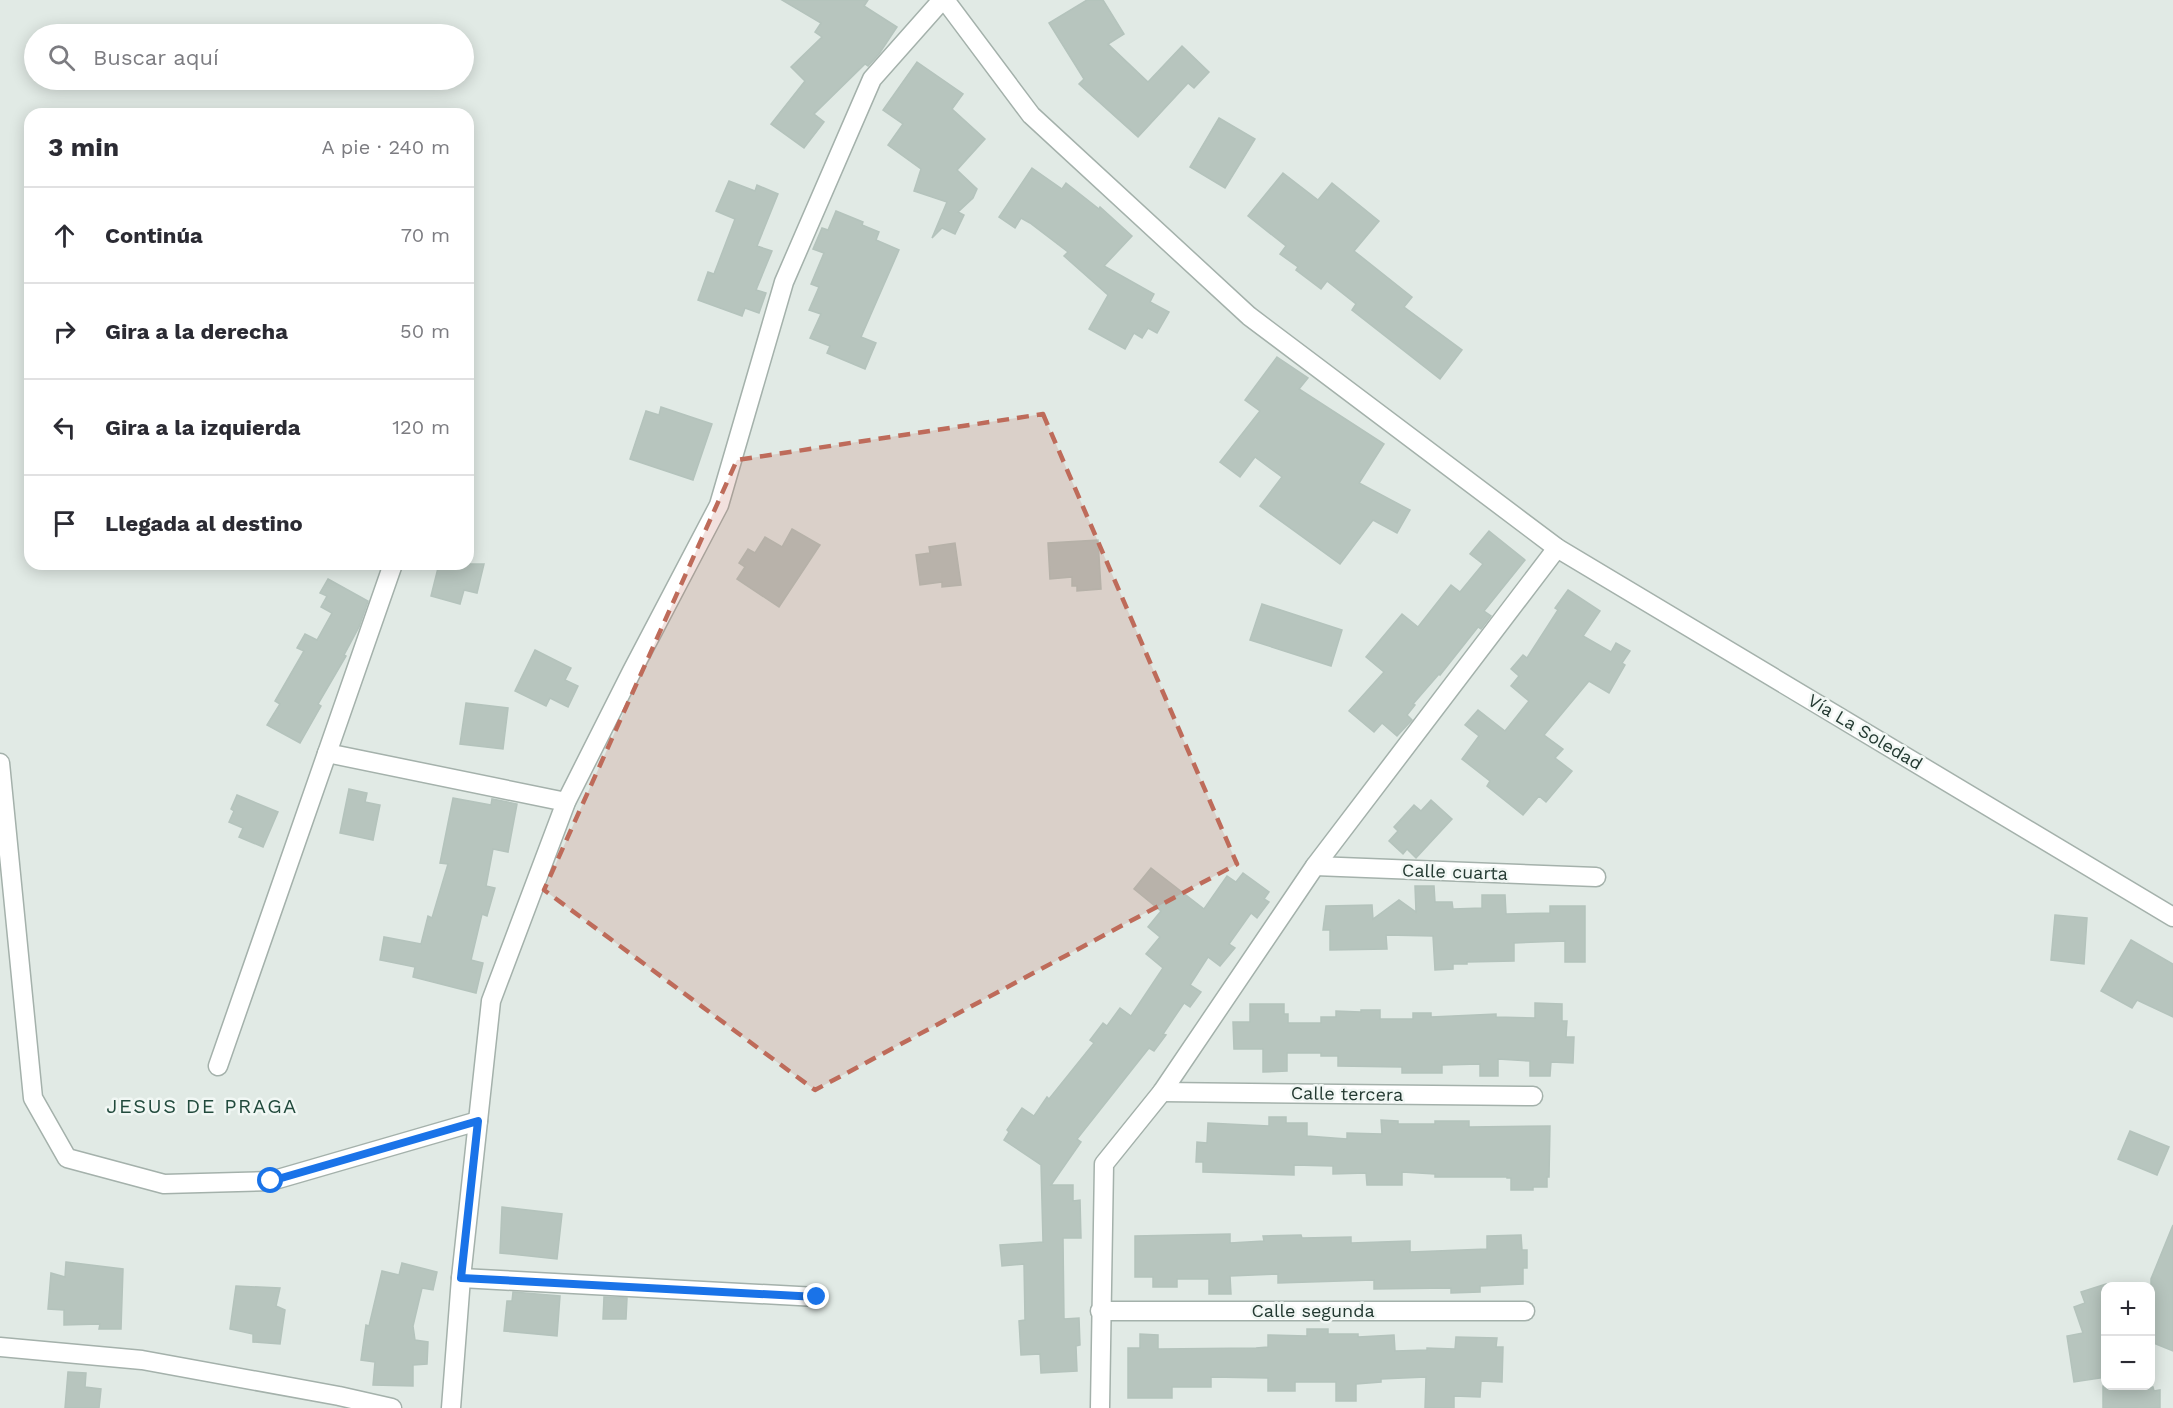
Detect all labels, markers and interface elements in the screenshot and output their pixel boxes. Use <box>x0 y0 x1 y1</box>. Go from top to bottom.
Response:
search box <box>24 24 474 90</box>
icon: search <box>45 41 78 74</box>
text: Buscar aquí <box>93 45 219 70</box>
text: 3 min <box>48 132 119 162</box>
text: A pie · 240 m <box>322 135 450 159</box>
icon: ahead <box>48 219 81 252</box>
text: Continúa <box>105 223 203 248</box>
text: 70 m <box>401 223 450 247</box>
icon: right <box>48 315 81 348</box>
text: Gira a la derecha <box>105 319 288 344</box>
text: 50 m <box>400 319 450 343</box>
icon: left <box>48 411 81 444</box>
text: Gira a la izquierda <box>105 415 301 440</box>
text: 120 m <box>392 415 450 439</box>
icon: arrive <box>48 507 81 540</box>
text: Llegada al destino <box>105 511 303 536</box>
street label: Vía La Soledad <box>1804 689 1926 774</box>
street label: Calle cuarta <box>1402 859 1508 884</box>
street label: Calle tercera <box>1291 1082 1403 1105</box>
district label: JESUS DE PRAGA <box>106 1094 298 1118</box>
route start <box>257 1167 283 1193</box>
map controls <box>2101 1282 2155 1390</box>
button: + <box>2101 1282 2155 1336</box>
route end <box>803 1283 829 1309</box>
street label: Calle segunda <box>1251 1300 1375 1321</box>
button: − <box>2101 1336 2155 1390</box>

